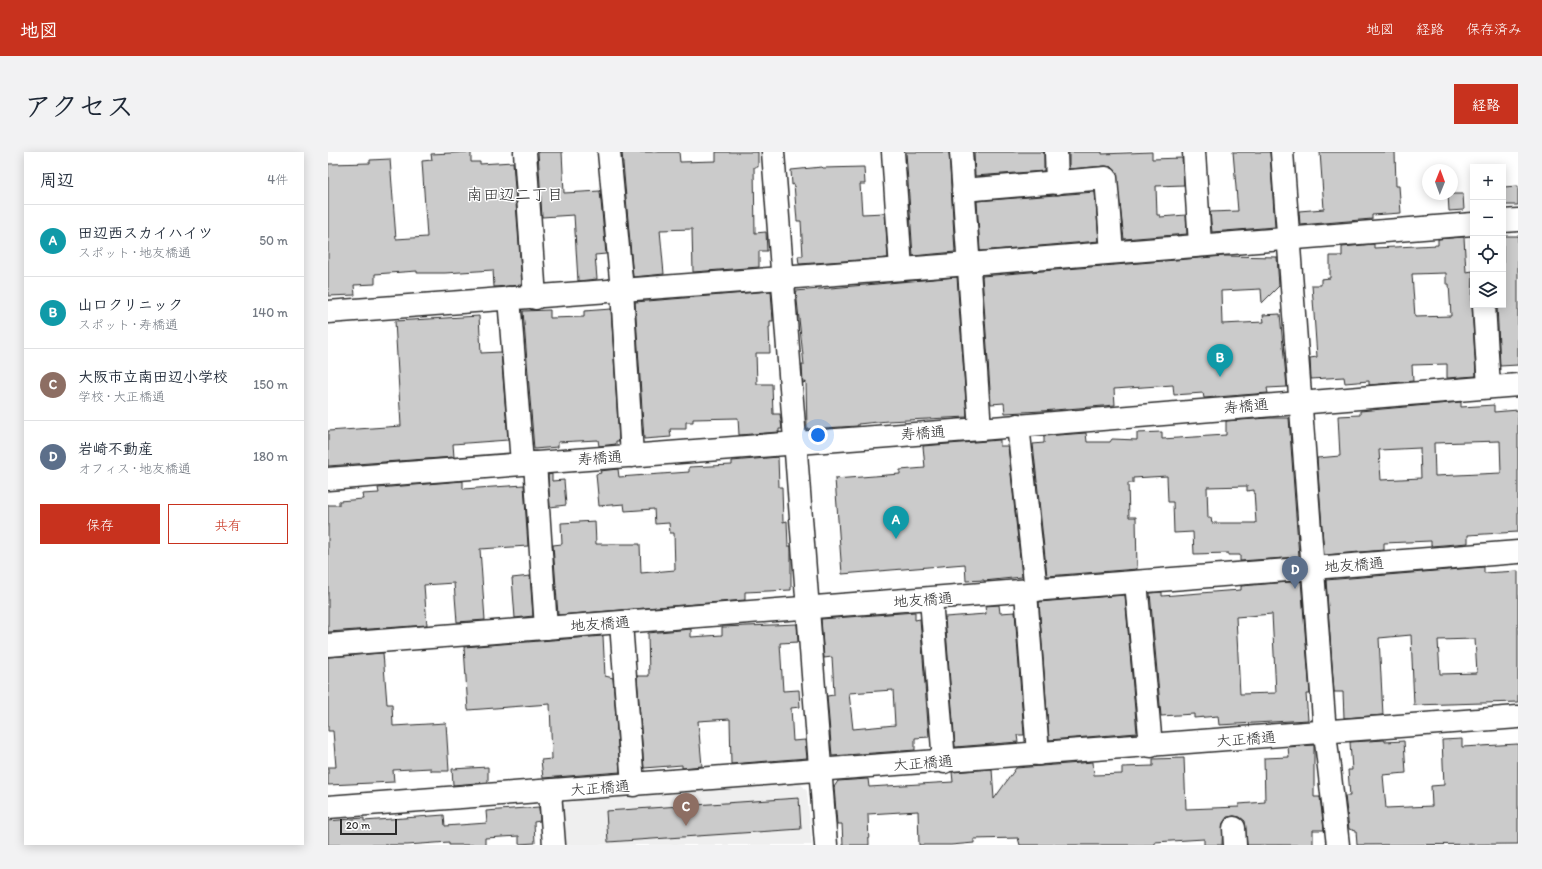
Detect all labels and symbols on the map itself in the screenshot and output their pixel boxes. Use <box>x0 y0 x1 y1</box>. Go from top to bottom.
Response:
north arrow <box>1422 164 1458 200</box>
district label: 南田辺二丁目 <box>467 185 563 204</box>
pin: B <box>1207 344 1233 377</box>
street label: 寿橋通 <box>1223 395 1269 417</box>
street label: 寿橋通 <box>900 422 946 444</box>
your location <box>808 425 828 445</box>
street label: 寿橋通 <box>577 447 623 469</box>
pin: A <box>883 506 909 539</box>
street label: 地友橋通 <box>1323 554 1385 576</box>
pin: D <box>1282 556 1308 589</box>
street label: 地友橋通 <box>892 589 954 611</box>
street label: 地友橋通 <box>569 613 631 635</box>
street label: 大正橋通 <box>1215 728 1277 750</box>
street label: 大正橋通 <box>892 752 954 774</box>
street label: 大正橋通 <box>569 777 631 799</box>
pin: C <box>673 793 699 826</box>
scale bar <box>340 817 397 836</box>

